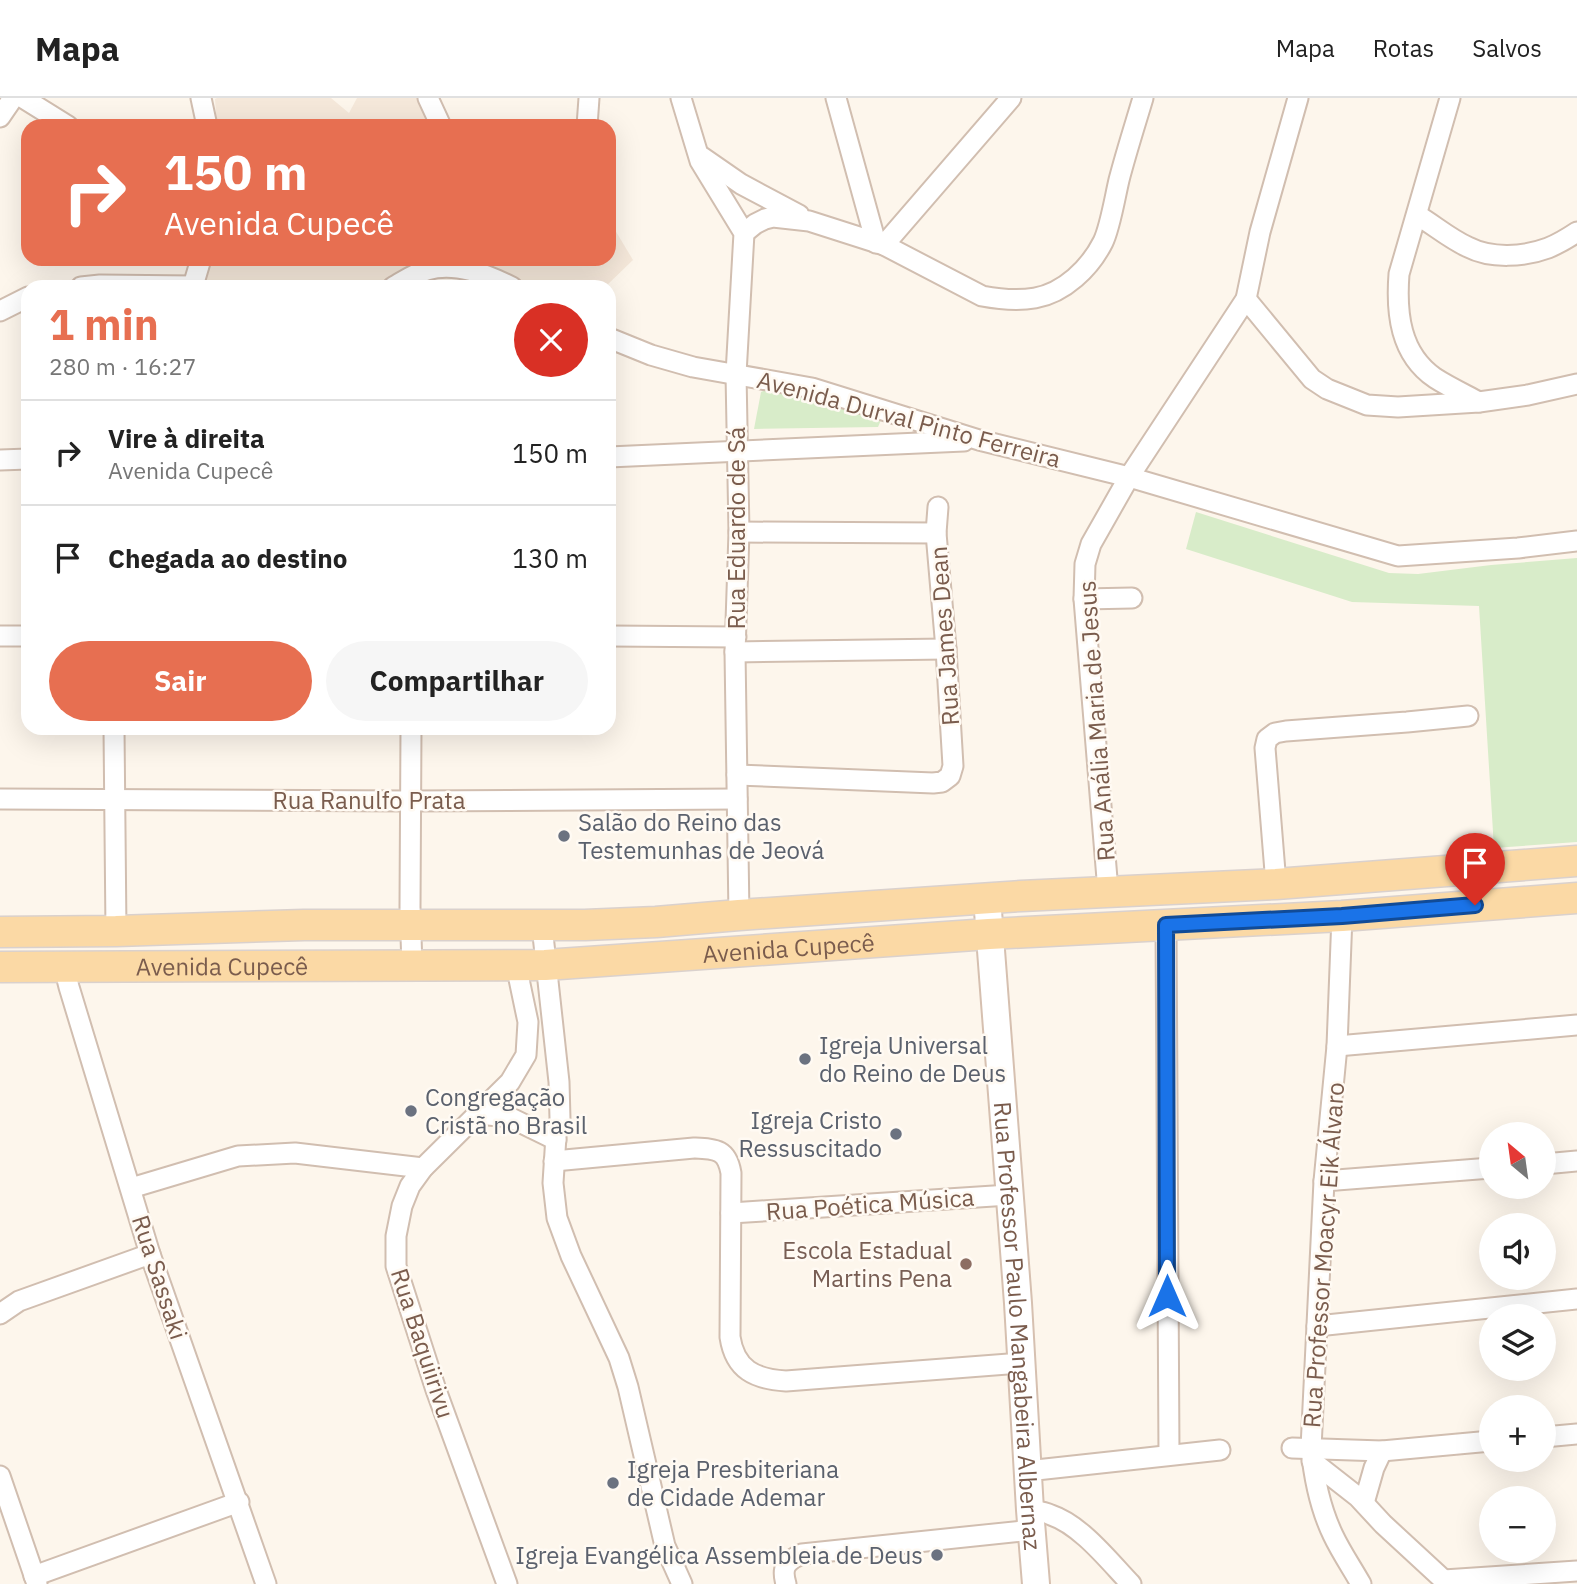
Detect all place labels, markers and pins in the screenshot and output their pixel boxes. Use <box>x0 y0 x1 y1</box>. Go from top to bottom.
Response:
place label: Salão do Reino das Testemunhas de Jeová <box>578 806 824 866</box>
marker: Salão do Reino das Testemunhas de Jeová <box>556 828 572 844</box>
pin <box>1445 833 1505 905</box>
place label: Igreja Universal do Reino de Deus <box>819 1029 1006 1089</box>
marker: Igreja Universal do Reino de Deus <box>797 1051 813 1067</box>
place label: Congregação Cristã no Brasil <box>425 1081 587 1141</box>
marker: Congregação Cristã no Brasil <box>403 1103 419 1119</box>
place label: Igreja Cristo Ressuscitado <box>739 1104 882 1164</box>
marker: Igreja Cristo Ressuscitado <box>888 1126 904 1142</box>
place label: Escola Estadual Martins Pena <box>782 1234 952 1294</box>
marker: Escola Estadual Martins Pena <box>958 1256 974 1272</box>
place label: Igreja Presbiteriana de Cidade Ademar <box>627 1453 839 1513</box>
marker: Igreja Presbiteriana de Cidade Ademar <box>605 1475 621 1491</box>
place label: Igreja Evangélica Assembleia de Deus <box>515 1539 923 1571</box>
marker: Igreja Evangélica Assembleia de Deus <box>929 1547 945 1563</box>

